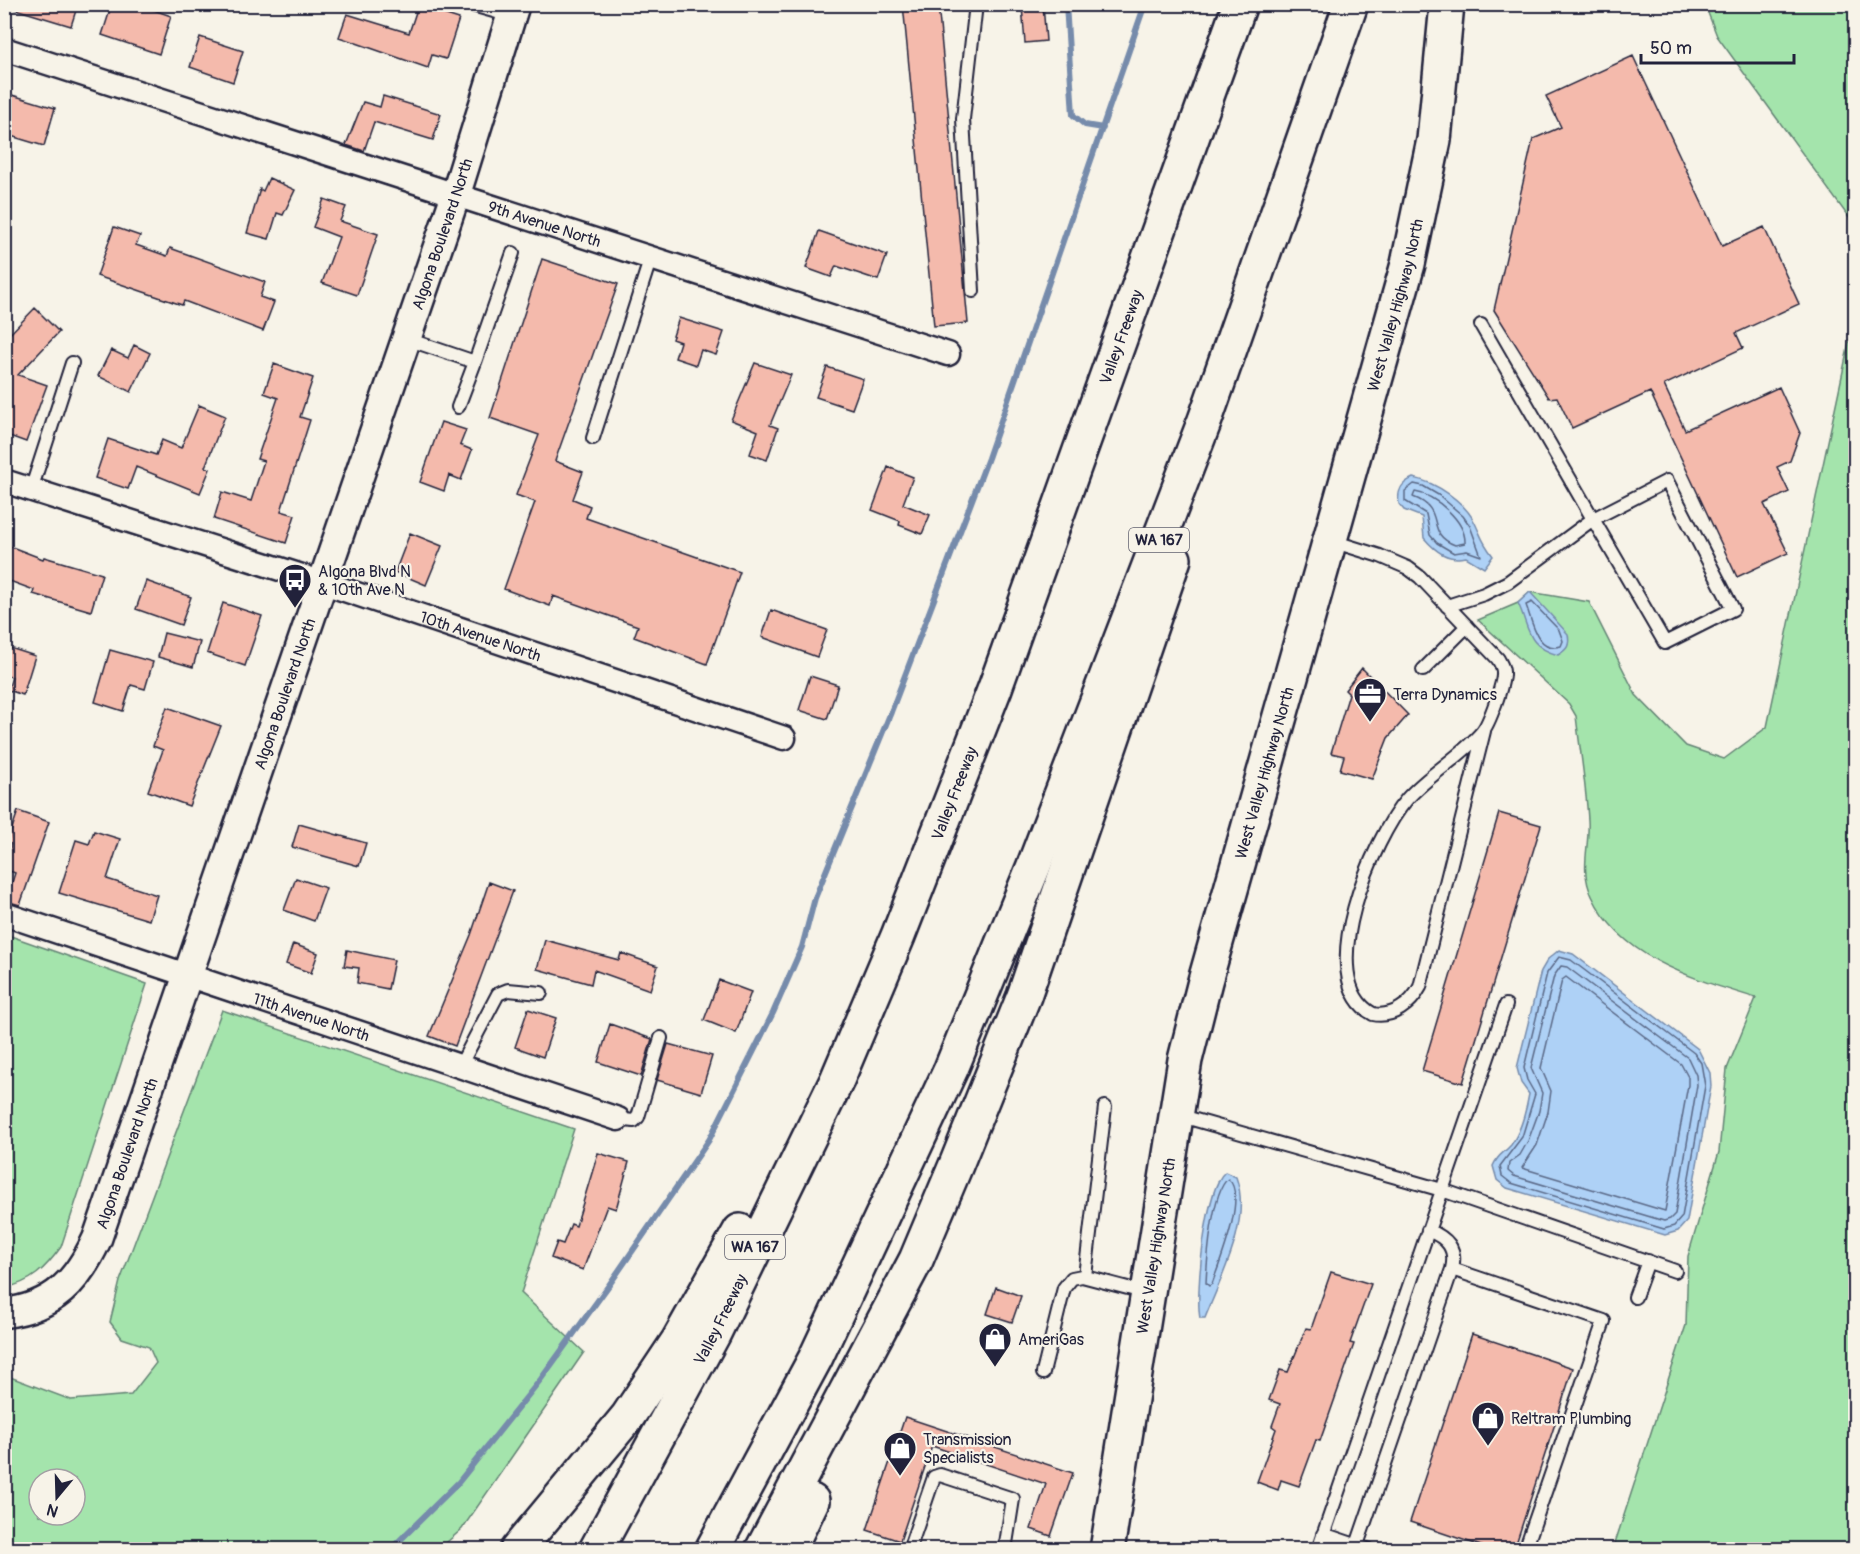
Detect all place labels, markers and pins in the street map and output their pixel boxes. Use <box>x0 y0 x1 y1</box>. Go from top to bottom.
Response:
bus stop icon: Algona Blvd N & 10th Ave N <box>277 562 313 609</box>
place label: Algona Blvd N & 10th Ave N <box>318 562 411 600</box>
office icon: Terra Dynamics <box>1352 676 1388 723</box>
place label: Terra Dynamics <box>1393 685 1497 705</box>
shop icon: AmeriGas <box>977 1321 1013 1368</box>
place label: AmeriGas <box>1018 1330 1084 1350</box>
shop icon: Reltram Plumbing <box>1470 1400 1506 1447</box>
place label: Reltram Plumbing <box>1511 1409 1631 1429</box>
shop icon: Transmission Specialists <box>882 1430 918 1477</box>
place label: Transmission Specialists <box>923 1430 1012 1468</box>

